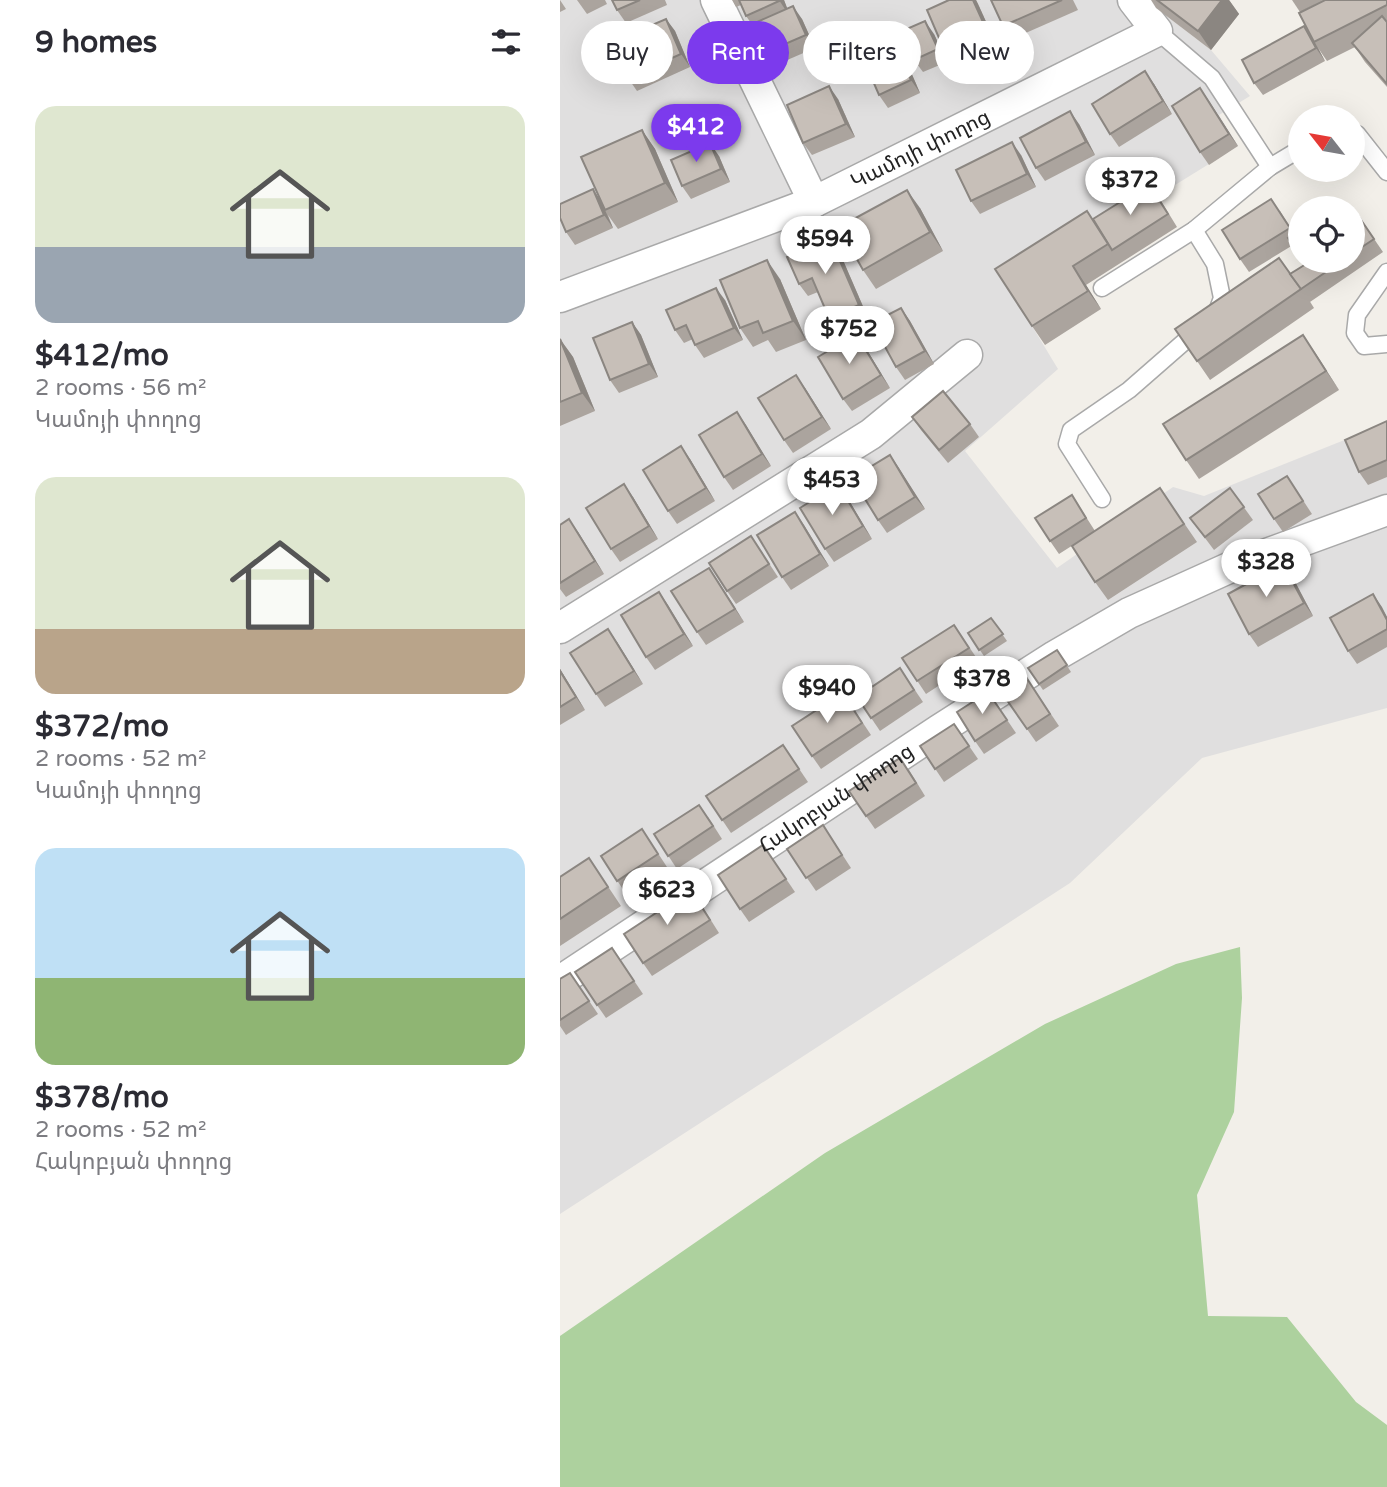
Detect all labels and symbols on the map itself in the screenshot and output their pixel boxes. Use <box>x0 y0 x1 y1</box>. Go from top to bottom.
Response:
pin: $412 <box>655 104 737 164</box>
street label: Կամոյի փողոց <box>847 104 994 195</box>
north arrow <box>1288 105 1365 182</box>
pin: $372 <box>1089 158 1171 217</box>
pin: $594 <box>784 216 866 276</box>
pin: $752 <box>808 306 890 366</box>
pin: $453 <box>791 458 873 517</box>
pin: $328 <box>1225 540 1307 599</box>
pin: $378 <box>941 656 1023 716</box>
pin: $940 <box>786 666 868 725</box>
street label: Հակոբյան փողոց <box>754 738 918 859</box>
pin: $623 <box>626 867 708 927</box>

